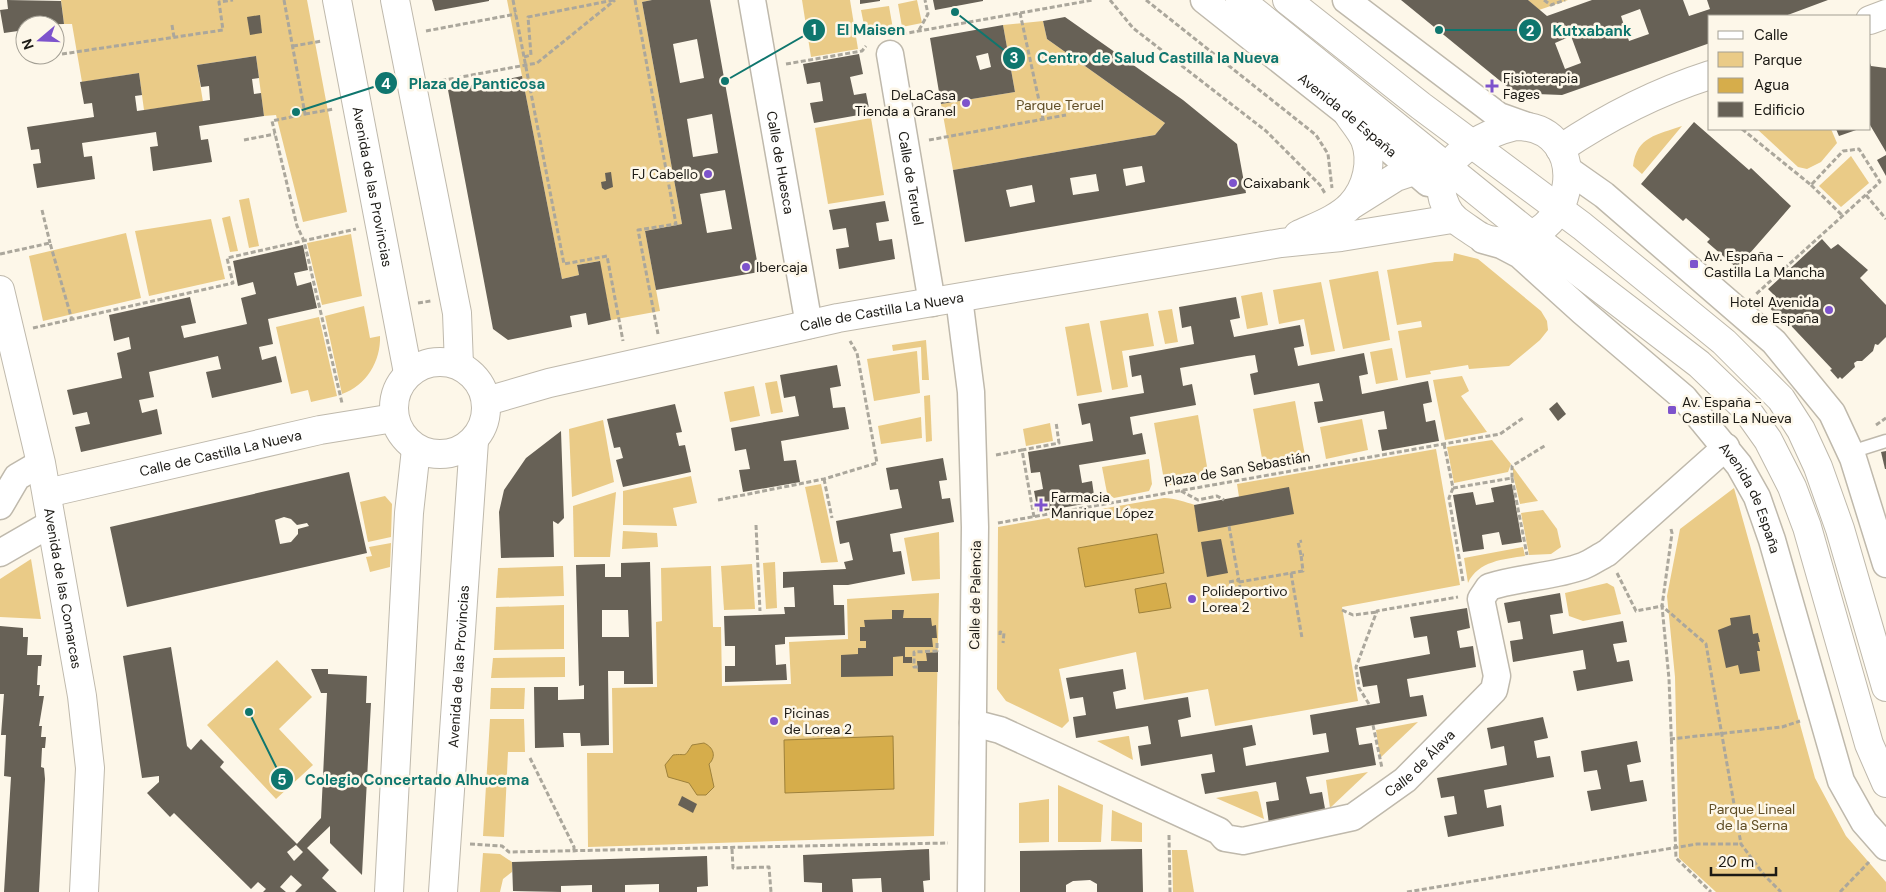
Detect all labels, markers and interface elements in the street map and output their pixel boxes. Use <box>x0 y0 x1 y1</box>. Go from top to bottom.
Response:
north arrow <box>15 15 65 65</box>
callout: El Maisen <box>802 15 915 45</box>
callout: Kutxabank <box>1518 15 1642 45</box>
legend <box>1708 15 1871 130</box>
text: 1 <box>811 20 817 40</box>
text: El Maisen <box>837 20 905 40</box>
text: 2 <box>1526 21 1535 41</box>
text: Kutxabank <box>1552 21 1632 41</box>
text: Calle <box>1754 25 1788 45</box>
text: N <box>18 36 38 52</box>
callout: Centro de Salud Castilla la Nueva <box>1002 43 1289 73</box>
text: 3 <box>1009 48 1019 68</box>
text: Centro de Salud Castilla la Nueva <box>1037 48 1279 68</box>
text: Parque <box>1754 50 1802 70</box>
callout: Plaza de Panticosa <box>374 68 555 98</box>
street label: Avenida de España <box>1295 69 1401 161</box>
place label: Fisioterapia Fages <box>1503 69 1578 103</box>
text: 4 <box>381 74 391 94</box>
text: Plaza de Panticosa <box>409 74 545 94</box>
text: Agua <box>1754 75 1789 95</box>
marker: Fisioterapia Fages <box>1485 79 1499 93</box>
place label: DeLaCasa Tienda a Granel <box>855 86 956 120</box>
park label: Parque Teruel <box>1016 96 1104 114</box>
marker: DeLaCasa Tienda a Granel <box>960 97 972 109</box>
text: Edificio <box>1754 100 1805 120</box>
street label: Avenida de las Provincias <box>348 105 397 268</box>
street label: Calle de Huesca <box>763 110 798 215</box>
street label: Calle de Teruel <box>894 130 928 227</box>
place label: FJ Cabello <box>632 165 698 183</box>
marker: FJ Cabello <box>702 168 714 180</box>
place label: Caixabank <box>1243 174 1310 192</box>
marker: Caixabank <box>1227 177 1239 189</box>
place label: Av. España - Castilla La Mancha <box>1704 247 1825 281</box>
place label: Ibercaja <box>756 258 808 276</box>
marker: Av. España - Castilla La Mancha <box>1688 258 1700 270</box>
marker: Ibercaja <box>740 261 752 273</box>
street label: Calle de Castilla La Nueva <box>798 288 965 335</box>
place label: Hotel Avenida de España <box>1730 293 1819 327</box>
marker: Hotel Avenida de España <box>1823 304 1835 316</box>
place label: Av. España - Castilla La Nueva <box>1682 393 1792 427</box>
marker: Av. España - Castilla La Nueva <box>1666 404 1678 416</box>
street label: Calle de Castilla La Nueva <box>138 426 303 480</box>
street label: Avenida de España <box>1715 439 1784 556</box>
street label: Plaza de San Sebastián <box>1162 447 1312 491</box>
place label: Farmacia Manrique López <box>1051 488 1154 522</box>
marker: Farmacia Manrique López <box>1035 499 1047 511</box>
street label: Avenida de las Comarcas <box>40 506 86 670</box>
street label: Calle de Palencia <box>965 540 985 650</box>
place label: Polideportivo Lorea 2 <box>1202 582 1288 616</box>
street label: Avenida de las Provincias <box>444 585 473 748</box>
marker: Polideportivo Lorea 2 <box>1186 593 1198 605</box>
place label: Picinas de Lorea 2 <box>784 704 852 738</box>
marker: Picinas de Lorea 2 <box>768 715 780 727</box>
street label: Calle de Álava <box>1381 726 1459 801</box>
callout: Colegio Concertado Alhucema <box>269 764 539 794</box>
text: 5 <box>277 770 287 790</box>
text: Colegio Concertado Alhucema <box>305 770 529 790</box>
park label: Parque Lineal de la Serna <box>1709 800 1795 834</box>
scale bar <box>1711 844 1776 876</box>
text: 20 m <box>1718 852 1754 872</box>

